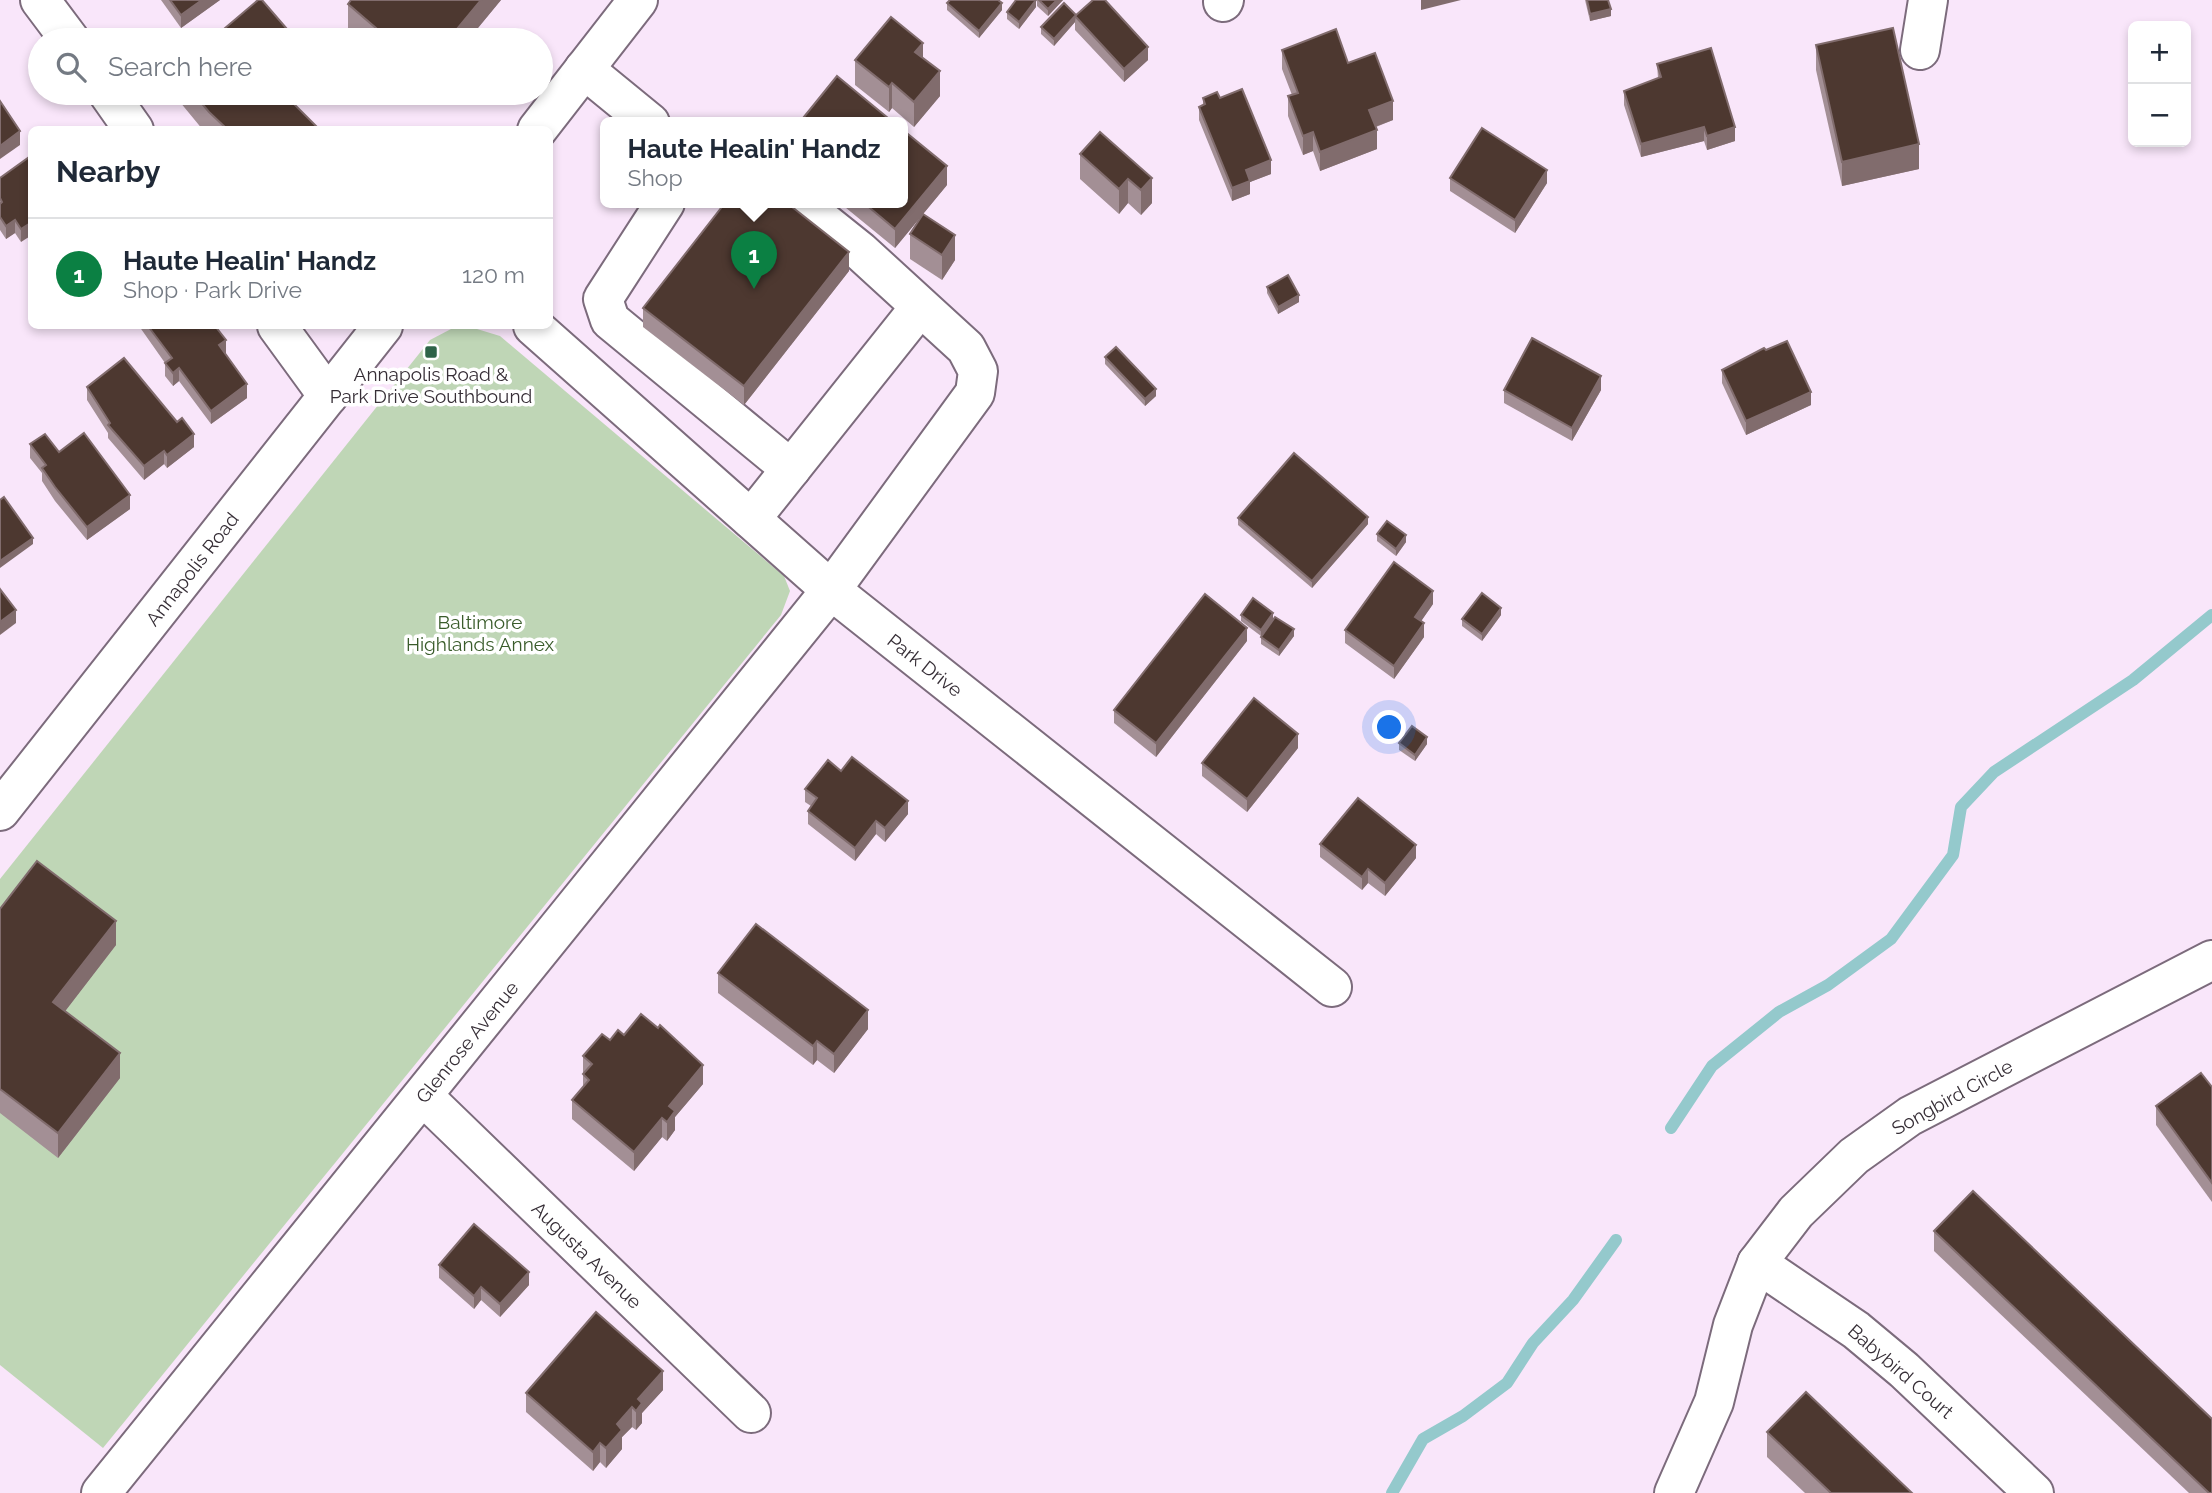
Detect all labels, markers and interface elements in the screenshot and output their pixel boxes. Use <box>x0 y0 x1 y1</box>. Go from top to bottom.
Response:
map controls <box>2128 21 2191 147</box>
button: + <box>2128 21 2191 84</box>
search box <box>28 28 553 105</box>
icon: search <box>52 48 90 86</box>
text: Search here <box>108 52 252 82</box>
button: − <box>2128 84 2191 147</box>
popup <box>600 117 908 208</box>
text: Haute Healin' Handz <box>627 134 881 164</box>
text: Nearby <box>56 154 160 189</box>
text: Shop <box>627 164 683 191</box>
pin: 1 <box>731 231 777 289</box>
text: Haute Healin' Handz <box>123 246 376 276</box>
text: 1 <box>73 261 85 288</box>
text: 120 m <box>462 261 525 288</box>
text: Shop · Park Drive <box>123 276 302 303</box>
marker: Annapolis Road & Park Drive Southbound <box>423 344 439 360</box>
place label: Annapolis Road & Park Drive Southbound <box>330 363 532 407</box>
street label: Annapolis Road <box>141 508 243 630</box>
park label: Baltimore Highlands Annex <box>406 611 555 655</box>
street label: Park Drive <box>883 629 967 701</box>
your location <box>1372 710 1406 744</box>
street label: Glenrose Avenue <box>411 977 523 1107</box>
street label: Songbird Circle <box>1888 1055 2016 1139</box>
street label: Augusta Avenue <box>528 1197 646 1313</box>
street label: Babybird Court <box>1844 1319 1959 1423</box>

